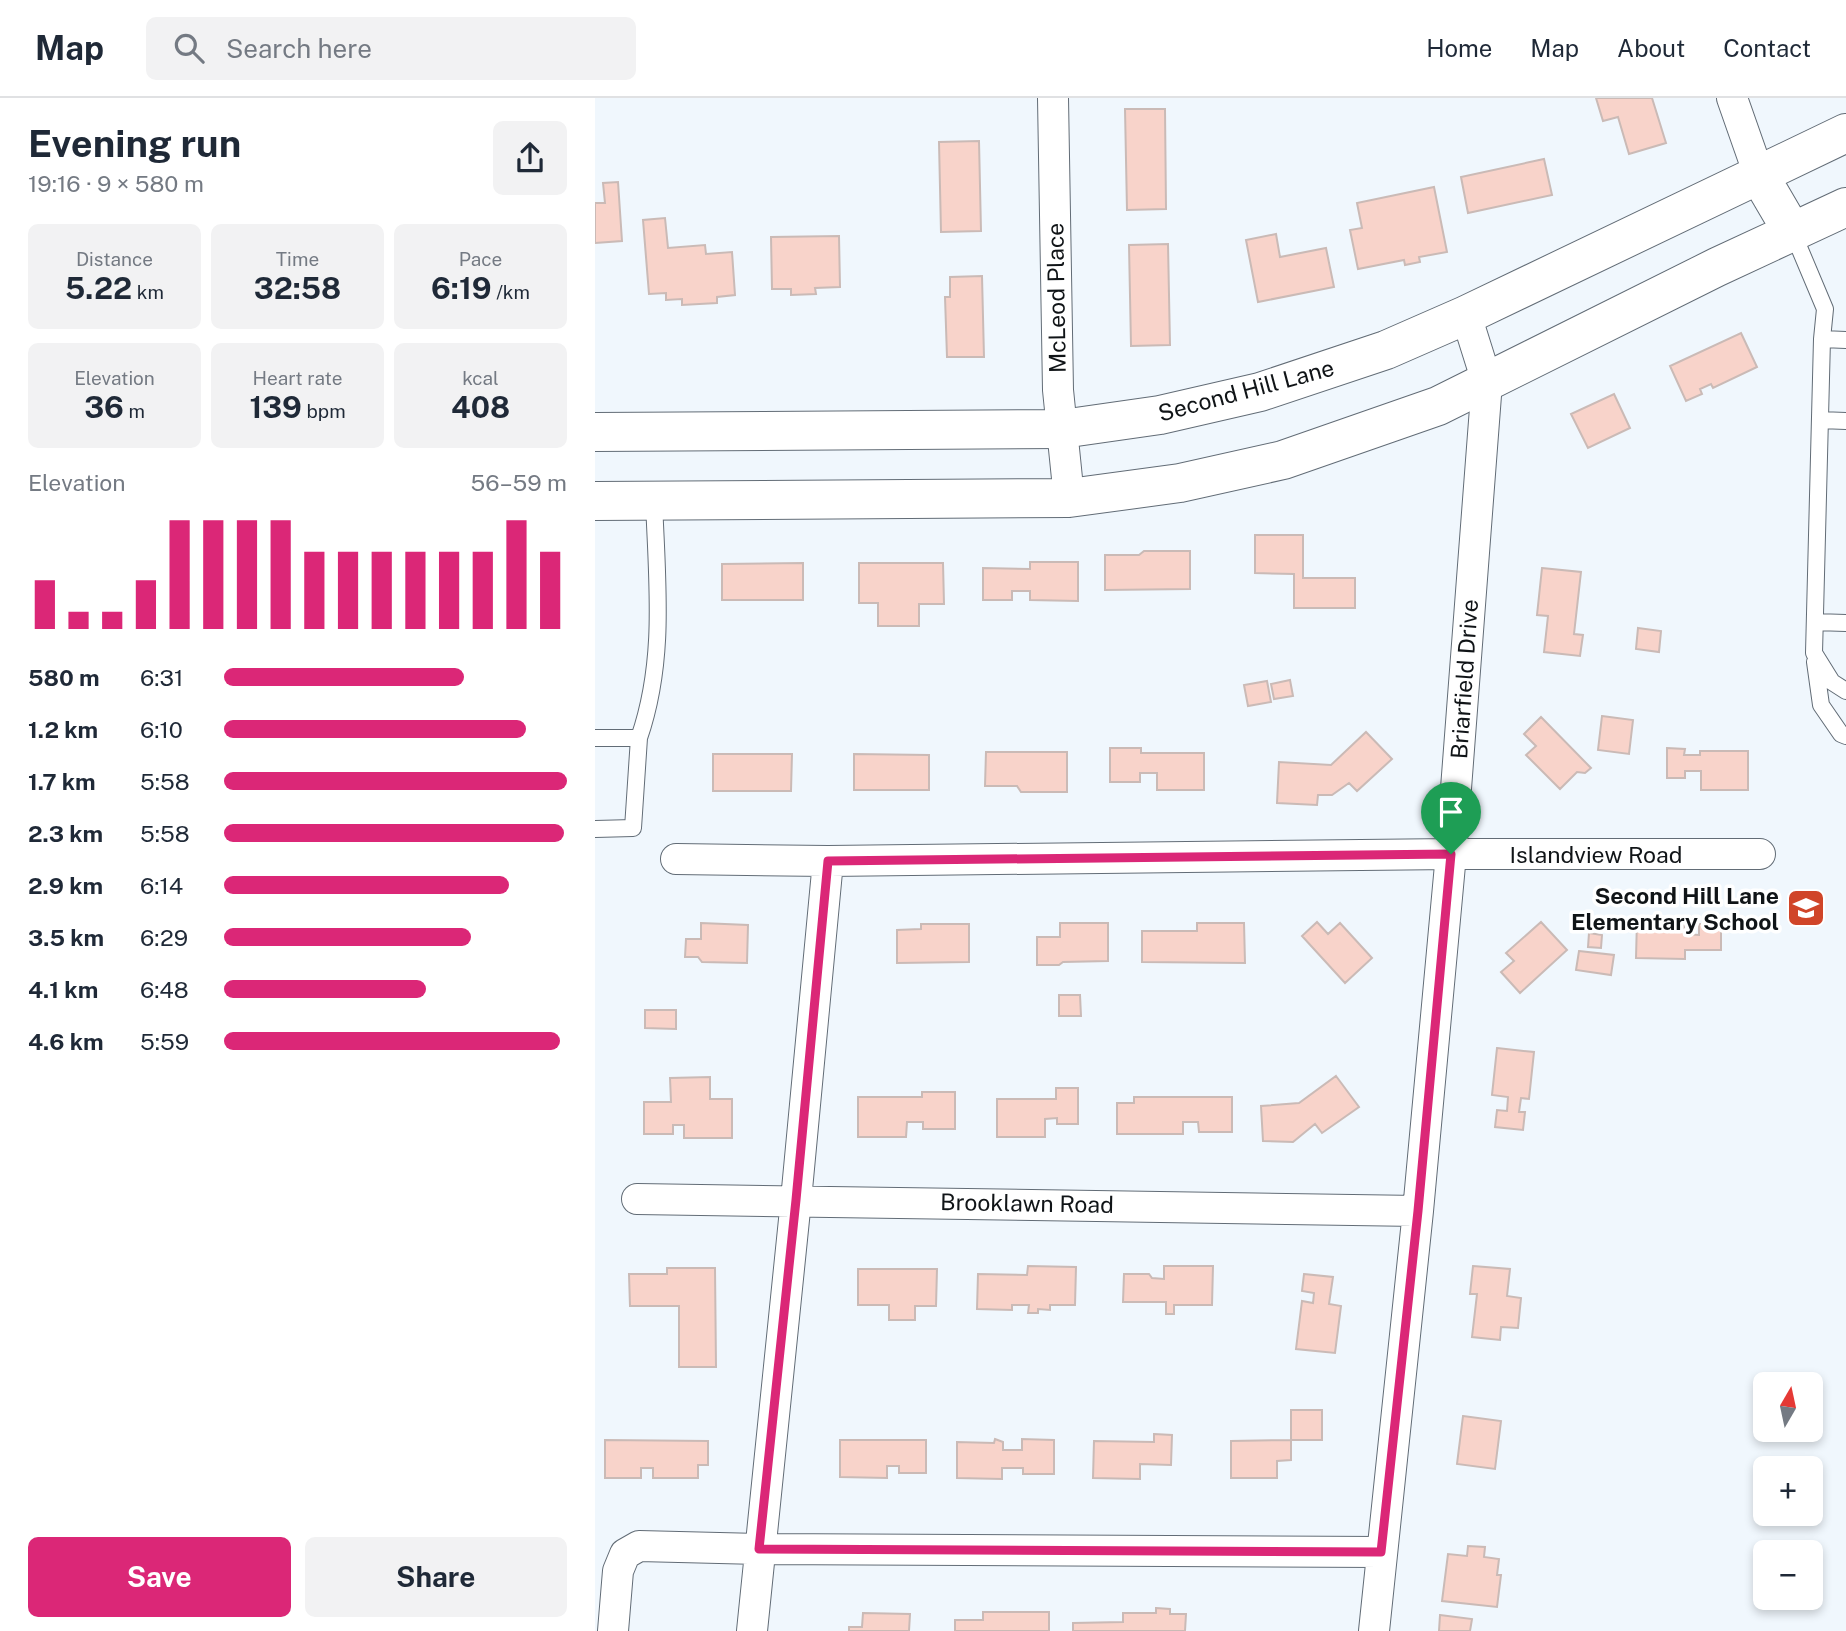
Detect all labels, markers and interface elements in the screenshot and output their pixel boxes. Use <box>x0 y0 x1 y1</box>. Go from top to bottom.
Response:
search box <box>146 17 636 80</box>
text: Map <box>35 29 104 67</box>
icon: search <box>170 29 208 67</box>
text: Search here <box>226 33 372 64</box>
text: Home <box>1426 34 1492 62</box>
text: Map <box>1530 34 1579 62</box>
text: About <box>1617 34 1685 62</box>
text: Contact <box>1723 34 1811 62</box>
text: Evening run <box>28 121 241 166</box>
button: share <box>493 121 567 195</box>
text: 19:16 · 9 × 580 m <box>28 170 204 197</box>
street label: McLeod Place <box>1041 223 1071 373</box>
text: Distance <box>76 248 153 270</box>
text: Time <box>276 248 319 270</box>
text: Pace <box>459 248 502 270</box>
text: 5.22 <box>65 270 132 306</box>
text: 32:58 <box>254 270 341 306</box>
text: 6:19 <box>431 270 492 306</box>
text: km <box>132 281 164 303</box>
text: /km <box>492 281 530 303</box>
street label: Second Hill Lane <box>1155 354 1337 426</box>
text: Elevation <box>74 367 155 389</box>
text: Heart rate <box>253 367 342 389</box>
text: kcal <box>462 367 499 389</box>
text: 36 <box>84 389 124 425</box>
text: 139 <box>249 389 302 425</box>
text: 408 <box>451 389 510 425</box>
text: m <box>124 400 145 422</box>
text: bpm <box>302 400 346 422</box>
text: Elevation <box>28 469 126 496</box>
text: 56–59 m <box>471 469 567 496</box>
street label: Briarfield Drive <box>1445 598 1483 760</box>
text: 580 m <box>28 664 100 691</box>
text: 6:31 <box>140 664 183 691</box>
text: 1.2 km <box>28 716 98 743</box>
text: 6:10 <box>140 716 183 743</box>
text: 1.7 km <box>28 768 96 795</box>
text: 5:58 <box>140 768 190 795</box>
pin <box>1421 782 1481 854</box>
icon: arrive <box>1432 793 1470 831</box>
text: 2.3 km <box>28 820 103 847</box>
text: 5:58 <box>140 820 190 847</box>
street label: Islandview Road <box>1510 841 1682 868</box>
text: 2.9 km <box>28 872 103 899</box>
text: 6:14 <box>140 872 183 899</box>
place label: Second Hill Lane Elementary School <box>1571 882 1779 935</box>
school or university icon: Second Hill Lane Elementary School <box>1785 887 1827 929</box>
text: 3.5 km <box>28 924 104 951</box>
text: 6:29 <box>140 924 188 951</box>
text: 4.1 km <box>28 976 98 1003</box>
text: 6:48 <box>140 976 189 1003</box>
text: 4.6 km <box>28 1028 104 1055</box>
text: 5:59 <box>140 1028 189 1055</box>
street label: Brooklawn Road <box>940 1188 1114 1218</box>
north arrow <box>1753 1372 1823 1442</box>
map controls <box>1753 1372 1823 1610</box>
button: + <box>1753 1456 1823 1526</box>
button: Save <box>28 1537 291 1617</box>
button: Share <box>305 1537 567 1617</box>
button: − <box>1753 1540 1823 1610</box>

